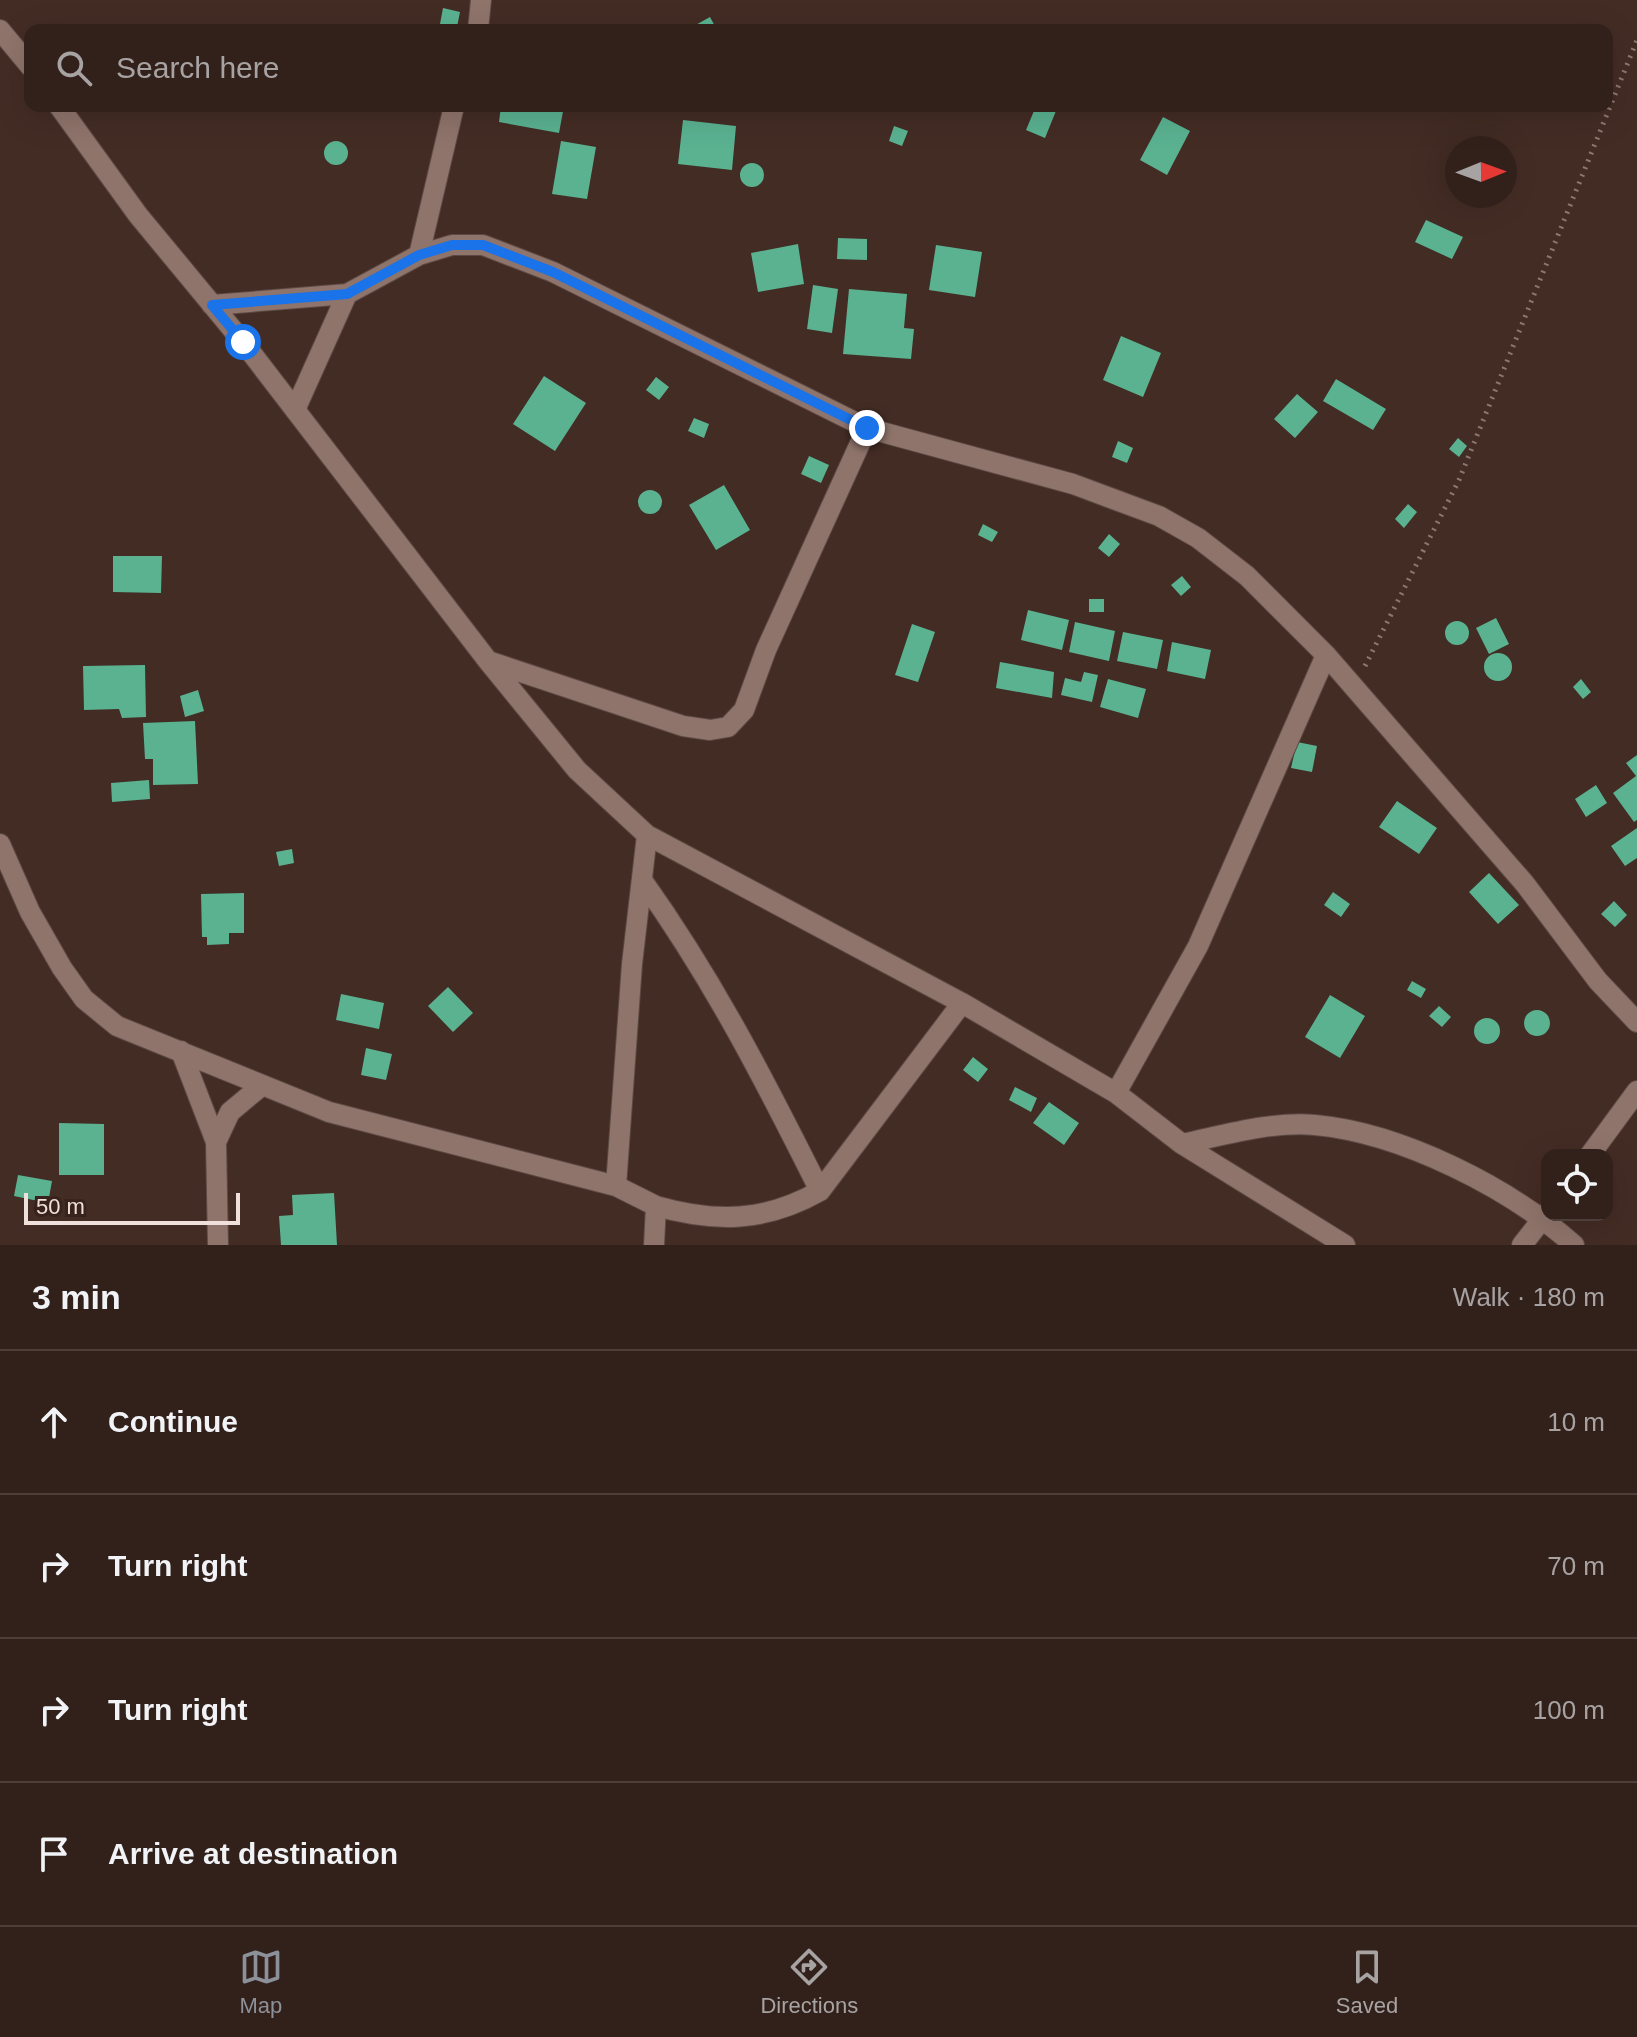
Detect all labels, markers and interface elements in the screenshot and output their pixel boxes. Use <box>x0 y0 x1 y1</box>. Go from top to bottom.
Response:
search box <box>24 24 1613 112</box>
icon: search <box>52 46 96 90</box>
text: Search here <box>116 51 279 84</box>
north arrow <box>1445 136 1517 208</box>
route start <box>225 324 261 360</box>
route end <box>849 410 885 446</box>
map controls <box>1541 1149 1613 1221</box>
button: locate <box>1541 1149 1613 1221</box>
scale bar <box>24 1189 240 1225</box>
text: 50 m <box>36 1194 85 1219</box>
text: 3 min <box>32 1278 121 1316</box>
text: Walk · 180 m <box>1453 1282 1605 1312</box>
icon: ahead <box>32 1400 76 1444</box>
text: Continue <box>108 1405 238 1438</box>
text: 10 m <box>1547 1407 1605 1437</box>
icon: right <box>32 1544 76 1588</box>
text: Turn right <box>108 1549 247 1582</box>
text: 70 m <box>1547 1551 1605 1581</box>
icon: right <box>32 1688 76 1732</box>
text: Turn right <box>108 1693 247 1726</box>
text: 100 m <box>1533 1695 1605 1725</box>
icon: arrive <box>32 1832 76 1876</box>
text: Arrive at destination <box>108 1837 398 1870</box>
tab: Map <box>239 1945 283 2019</box>
tab: Directions <box>760 1945 858 2019</box>
tab: Saved <box>1336 1945 1398 2019</box>

